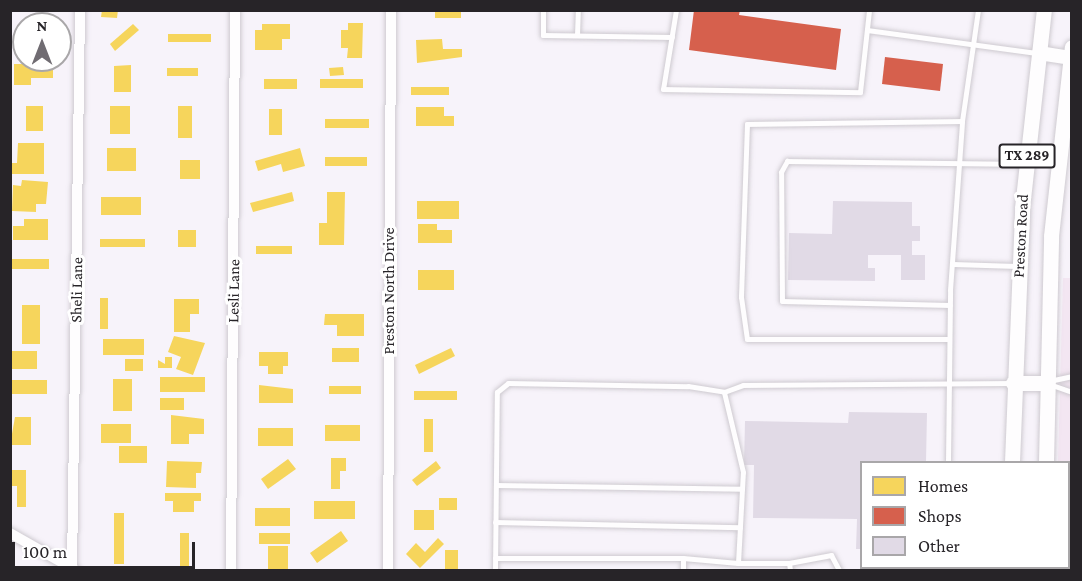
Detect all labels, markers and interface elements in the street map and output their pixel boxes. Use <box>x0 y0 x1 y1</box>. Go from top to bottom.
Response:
north arrow <box>12 12 72 72</box>
text: N <box>37 17 47 34</box>
road number: TX 289 <box>998 144 1056 168</box>
street label: Preston Road <box>1009 194 1033 278</box>
street label: Preston North Drive <box>379 227 399 355</box>
street label: Sheli Lane <box>67 257 87 323</box>
street label: Lesli Lane <box>224 259 244 323</box>
legend <box>860 461 1070 569</box>
text: Homes <box>918 476 968 496</box>
text: Shops <box>918 506 962 526</box>
scale bar <box>15 530 198 568</box>
text: Other <box>918 536 960 556</box>
text: 100 m <box>23 542 67 562</box>

